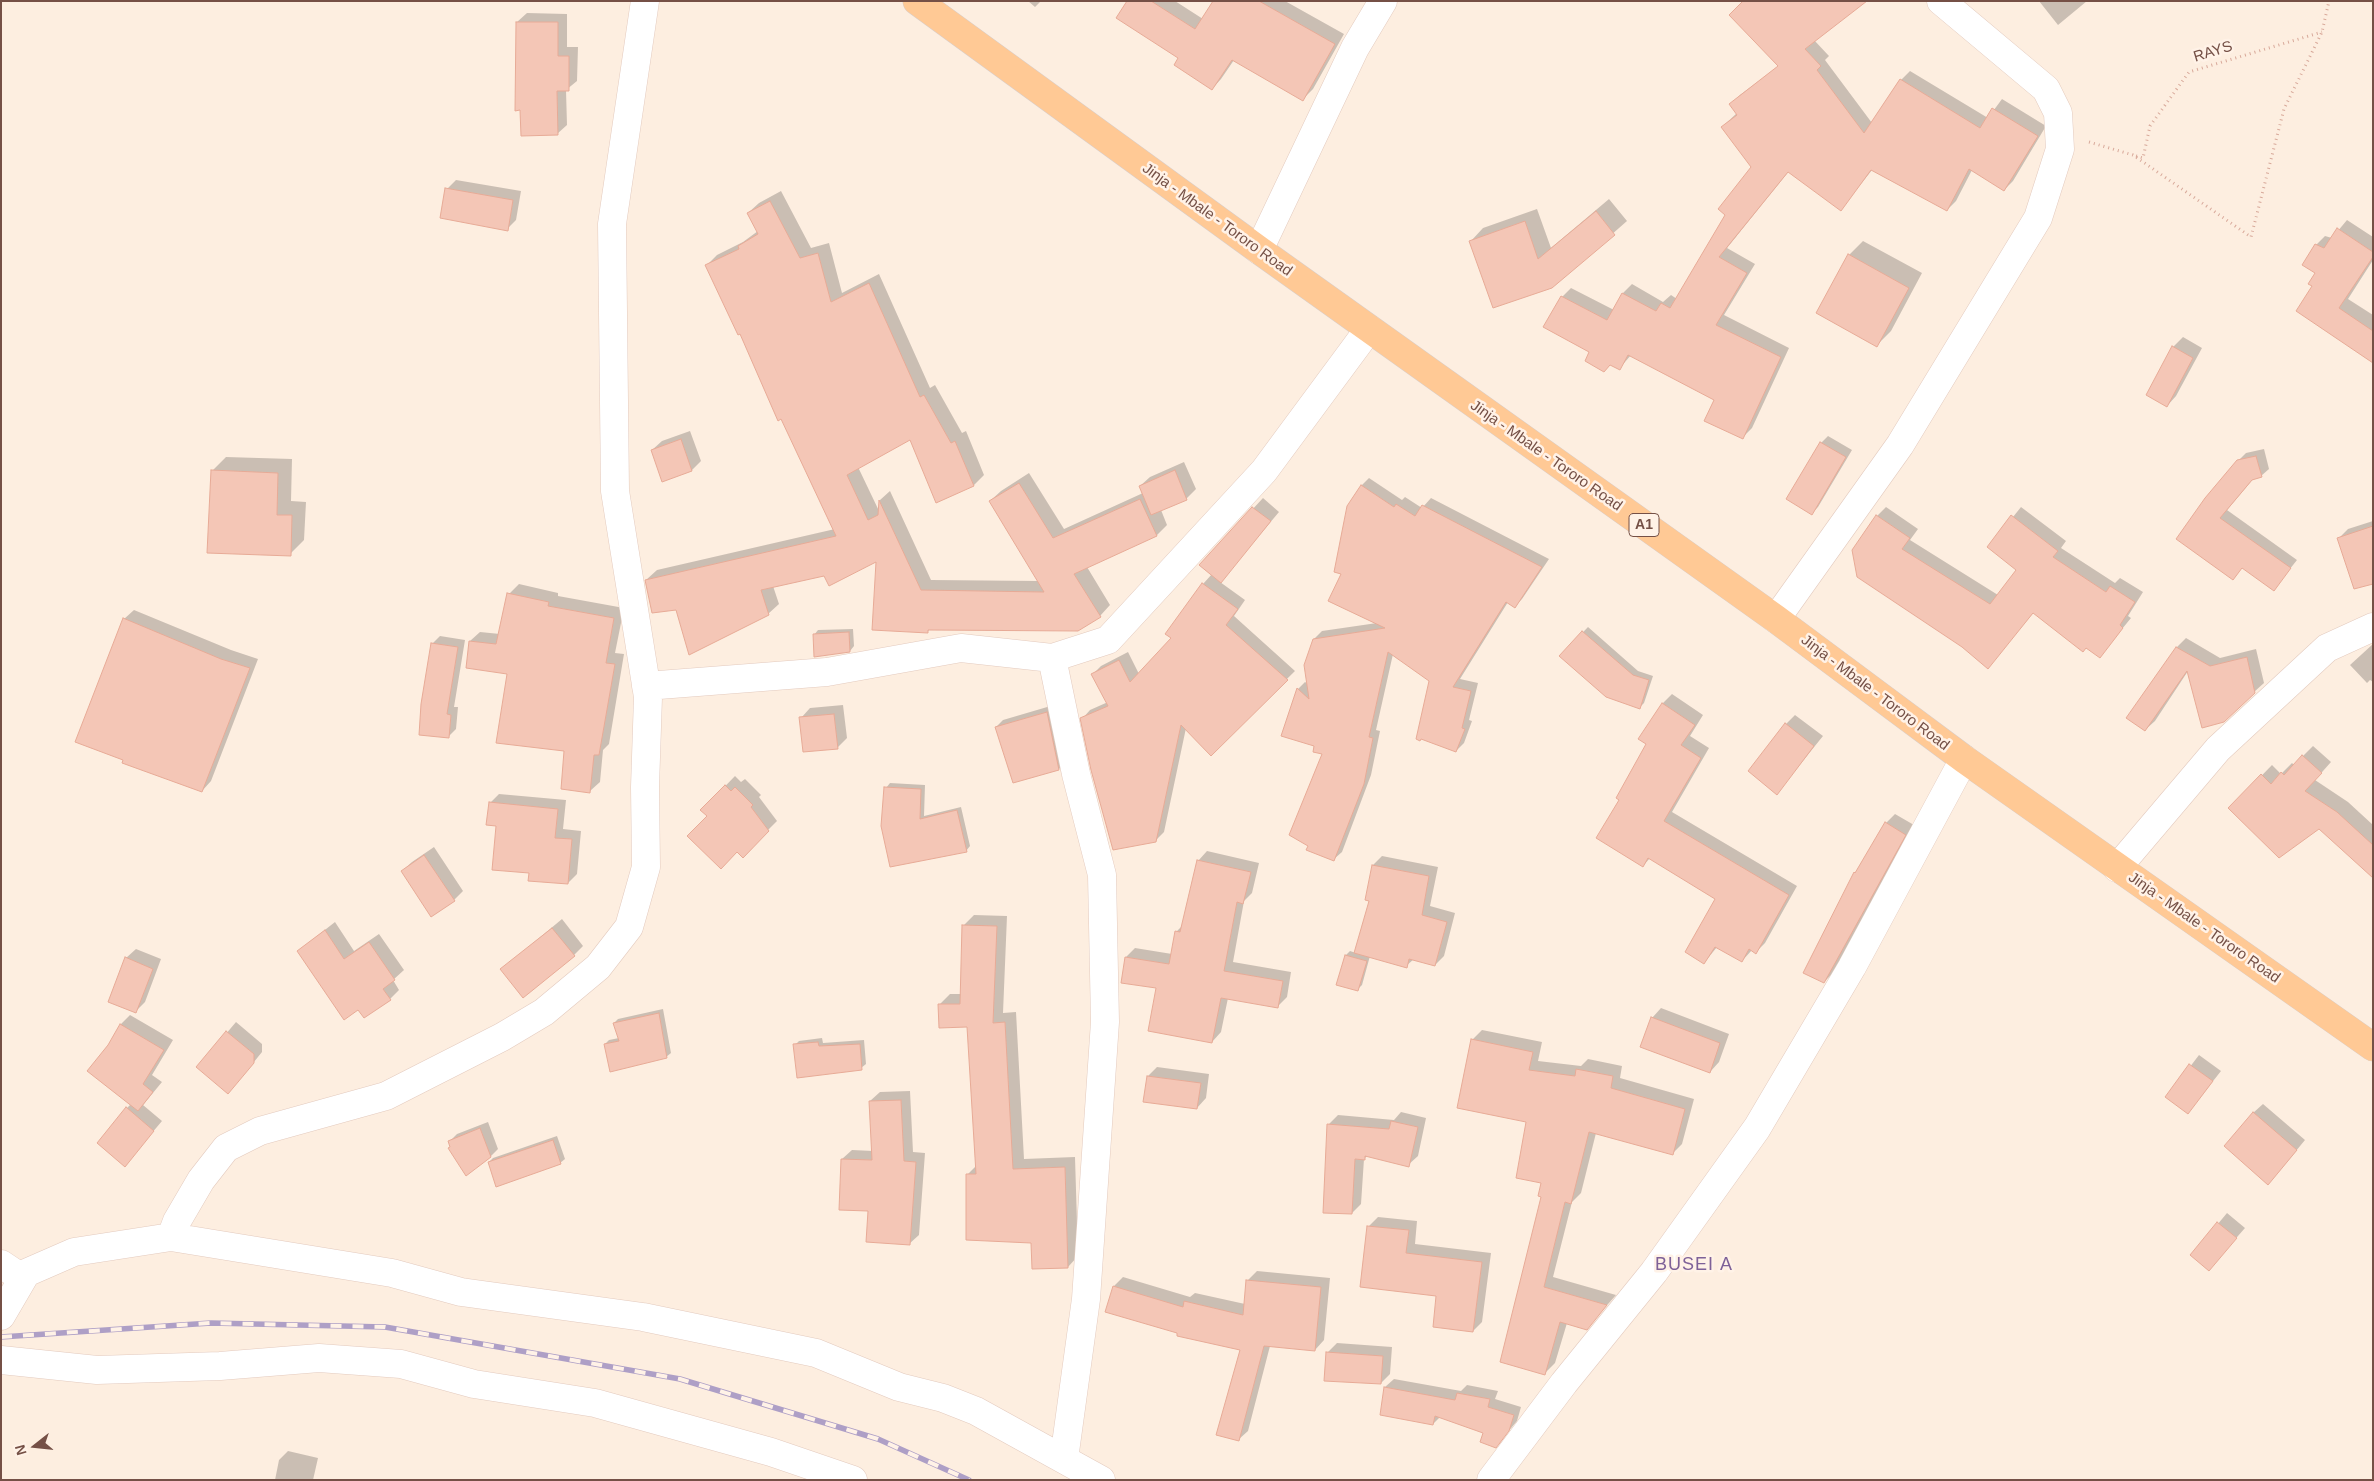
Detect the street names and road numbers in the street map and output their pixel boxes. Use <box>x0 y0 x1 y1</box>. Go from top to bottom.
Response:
street label: RAYS <box>2191 38 2235 66</box>
street label: Jinja - Mbale - Tororo Road <box>1139 160 1295 280</box>
street label: Jinja - Mbale - Tororo Road <box>1467 397 1625 515</box>
road number: A1 <box>1629 514 1659 536</box>
street label: Jinja - Mbale - Tororo Road <box>1797 631 1953 755</box>
street label: Jinja - Mbale - Tororo Road <box>2125 869 2283 987</box>

